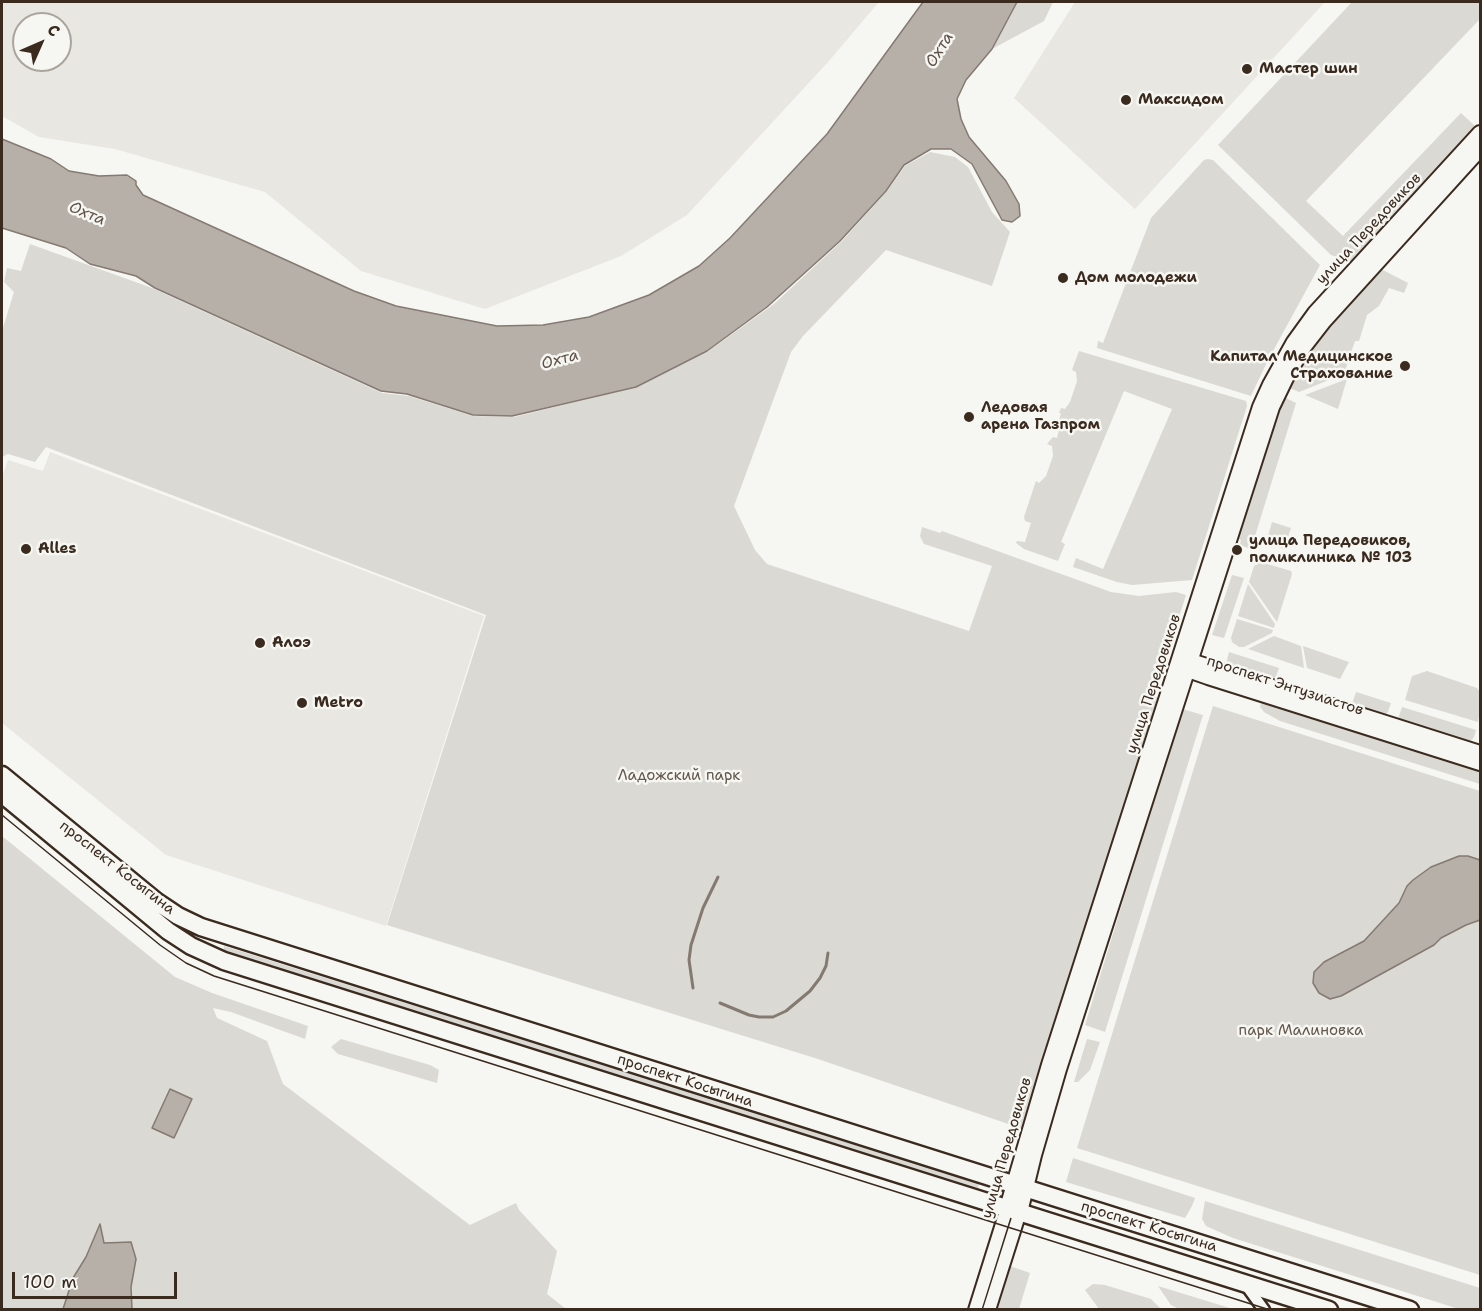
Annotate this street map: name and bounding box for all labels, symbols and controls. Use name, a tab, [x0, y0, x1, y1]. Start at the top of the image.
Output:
north arrow	[12, 12, 72, 72]
text: С	[43, 19, 65, 41]
water label: Охта	[922, 29, 958, 71]
place label: Мастер шин	[1259, 60, 1358, 78]
marker: Мастер шин	[1240, 62, 1254, 76]
place label: Максидом	[1138, 91, 1223, 109]
marker: Максидом	[1119, 93, 1133, 107]
street label: улица Передовиков	[1313, 170, 1425, 288]
water label: Охта	[66, 198, 108, 230]
place label: Дом молодежи	[1075, 269, 1197, 287]
marker: Дом молодежи	[1056, 271, 1070, 285]
water label: Охта	[539, 346, 581, 374]
place label: Капитал Медицинское Страхование	[1210, 348, 1393, 383]
marker: Капитал Медицинское Страхование	[1398, 359, 1412, 373]
place label: Ледовая арена Газпром	[981, 399, 1100, 434]
marker: Ледовая арена Газпром	[962, 410, 976, 424]
place label: улица Передовиков, поликлиника № 103	[1249, 532, 1412, 567]
place label: Alles	[38, 540, 77, 558]
marker: Alles	[19, 542, 33, 556]
marker: улица Передовиков, поликлиника № 103	[1230, 543, 1244, 557]
street label: улица Передовиков	[1123, 612, 1185, 756]
place label: Алоэ	[272, 634, 311, 652]
marker: Алоэ	[253, 636, 267, 650]
street label: проспект Энтузиастов	[1204, 652, 1366, 720]
place label: Metro	[314, 694, 363, 712]
marker: Metro	[295, 696, 309, 710]
park label: Ладожский парк	[618, 767, 740, 785]
street label: проспект Косыгина	[56, 817, 178, 919]
park label: парк Малиновка	[1239, 1022, 1363, 1040]
street label: проспект Косыгина	[615, 1051, 755, 1111]
street label: улица Передовиков	[978, 1075, 1036, 1221]
street label: проспект Косыгина	[1079, 1198, 1219, 1256]
scale bar	[15, 1260, 180, 1298]
text: 100 m	[23, 1270, 77, 1294]

